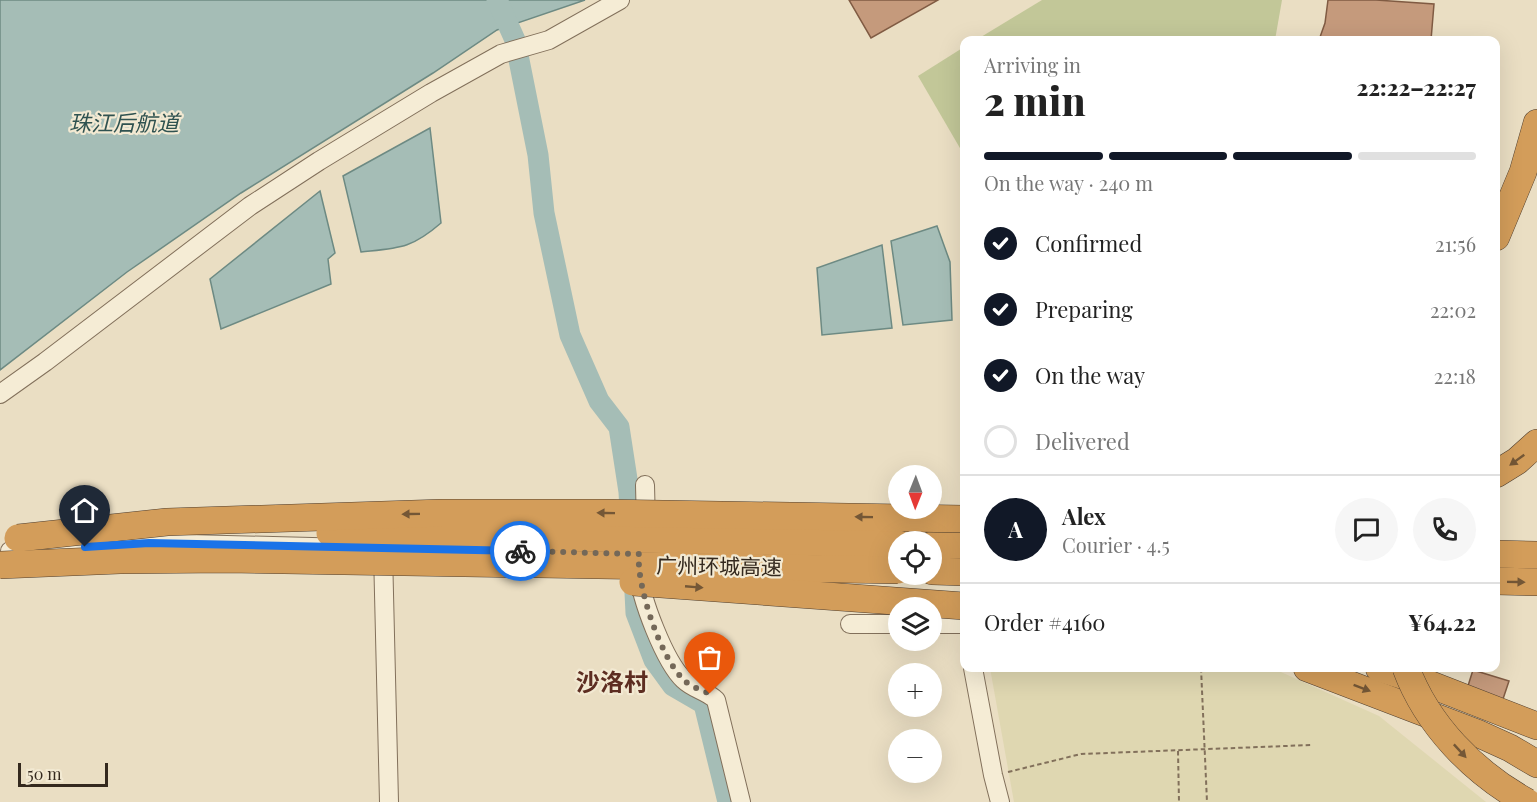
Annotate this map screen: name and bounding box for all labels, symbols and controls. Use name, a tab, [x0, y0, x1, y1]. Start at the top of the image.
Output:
text: Arriving in	[984, 51, 1081, 78]
text: 22:22–22:27	[1356, 72, 1476, 102]
text: 2 min	[984, 74, 1086, 126]
water label: 珠江后航道	[69, 107, 182, 137]
text: On the way · 240 m	[984, 169, 1153, 196]
icon: check	[984, 227, 1017, 260]
text: Confirmed	[1035, 228, 1142, 258]
text: 21:56	[1435, 230, 1476, 257]
icon: check	[984, 293, 1017, 326]
text: Preparing	[1035, 294, 1133, 324]
text: 22:02	[1430, 296, 1476, 323]
icon: check	[984, 359, 1017, 392]
text: On the way	[1035, 360, 1145, 390]
text: 22:18	[1434, 362, 1476, 389]
text: Delivered	[1035, 426, 1130, 456]
one-way arrow	[1510, 454, 1526, 466]
north arrow	[888, 465, 942, 519]
map controls	[888, 465, 942, 783]
pin	[59, 485, 110, 547]
icon: home	[68, 494, 101, 527]
button: chat	[1335, 498, 1398, 561]
button: phone	[1413, 498, 1476, 561]
text: Alex	[1062, 501, 1106, 531]
one-way arrow	[597, 508, 616, 518]
one-way arrow	[402, 509, 421, 518]
one-way arrow	[855, 512, 874, 522]
text: A	[1008, 514, 1023, 544]
courier	[490, 521, 550, 581]
button: locate	[888, 531, 942, 585]
text: Courier · 4.5	[1062, 531, 1170, 558]
icon: bike	[504, 535, 537, 568]
street label: 广州环城高速	[656, 550, 782, 580]
one-way arrow	[1507, 577, 1526, 586]
one-way arrow	[684, 582, 703, 592]
button: layers	[888, 597, 942, 651]
text: Order #4160	[984, 607, 1106, 637]
text: ¥64.22	[1408, 607, 1476, 637]
pin	[684, 632, 735, 694]
icon: bag	[693, 641, 726, 674]
button: +	[888, 663, 942, 717]
district label: 沙洛村	[576, 665, 648, 697]
one-way arrow	[1353, 684, 1371, 694]
button: −	[888, 729, 942, 783]
one-way arrow	[1453, 744, 1467, 758]
scale bar	[18, 760, 108, 788]
text: 50 m	[27, 763, 61, 784]

